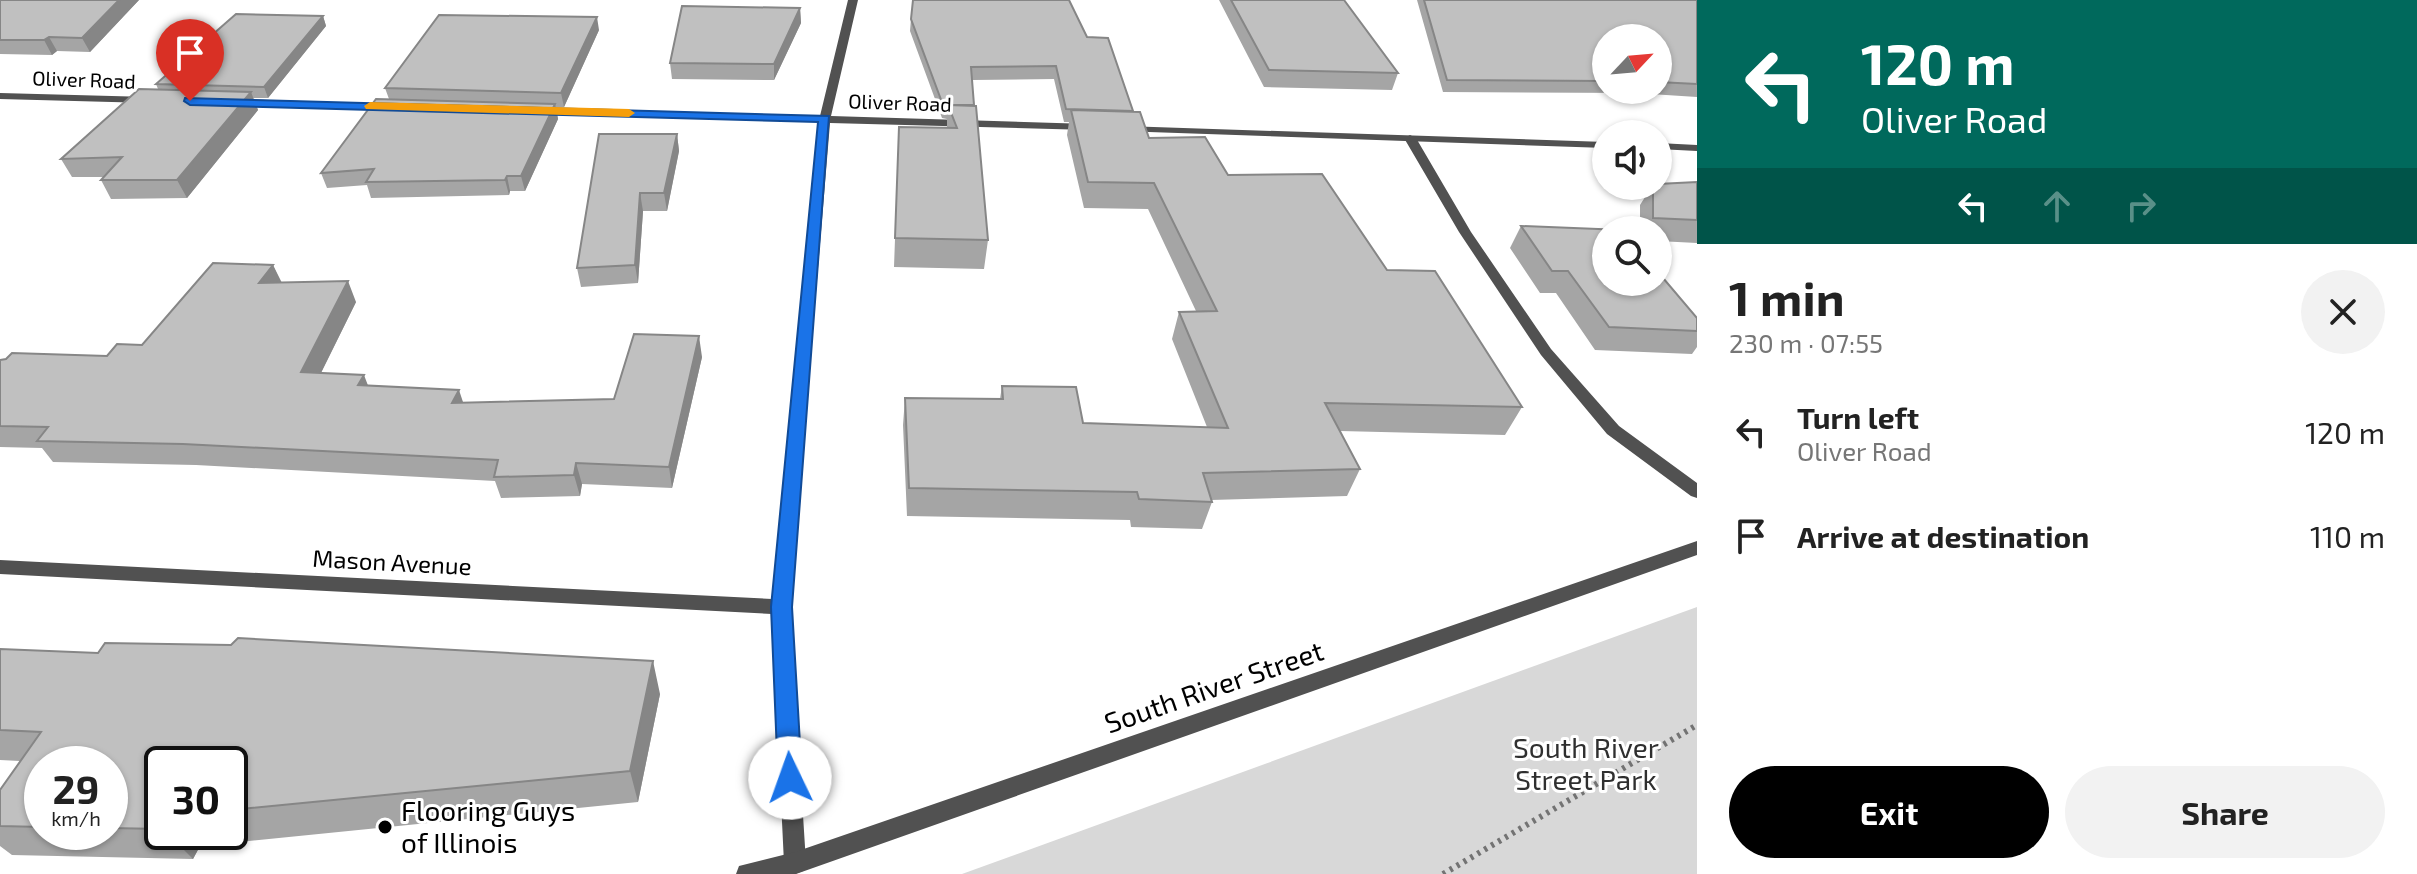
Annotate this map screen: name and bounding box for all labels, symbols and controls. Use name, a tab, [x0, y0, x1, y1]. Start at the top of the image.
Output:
pin	[156, 19, 224, 101]
north arrow	[1592, 24, 1672, 104]
map controls	[1592, 24, 1672, 296]
text: 120 m	[1861, 29, 2015, 96]
icon: arrive	[168, 31, 212, 75]
icon: left	[1729, 32, 1833, 136]
street label: Oliver Road	[32, 65, 136, 93]
street label: Oliver Road	[848, 88, 952, 116]
text: Oliver Road	[1861, 97, 2047, 140]
button: sound	[1592, 120, 1672, 200]
icon: left	[1951, 184, 1995, 228]
icon: ahead	[2035, 184, 2079, 228]
icon: right	[2119, 184, 2163, 228]
button: search	[1592, 216, 1672, 296]
text: 1 min	[1729, 268, 1845, 326]
button: close	[2301, 270, 2385, 354]
text: 230 m · 07:55	[1729, 327, 1883, 358]
text: Turn left	[1797, 399, 1919, 435]
icon: left	[1729, 410, 1773, 454]
text: 120 m	[2305, 414, 2385, 450]
text: Oliver Road	[1797, 435, 1932, 466]
icon: arrive	[1729, 514, 1773, 558]
text: Arrive at destination	[1797, 518, 2089, 554]
text: 110 m	[2310, 518, 2385, 554]
street label: Mason Avenue	[312, 543, 472, 580]
street label: South River Street	[1100, 633, 1328, 739]
park label: South River Street Park	[1513, 730, 1659, 796]
position arrow	[748, 736, 832, 820]
speed limit sign: 30	[144, 746, 248, 850]
text: 29	[53, 764, 99, 812]
button: Exit	[1729, 766, 2049, 858]
button: Share	[2065, 766, 2385, 858]
place label: Flooring Guys of Illinois	[401, 793, 575, 859]
text: km/h	[51, 806, 101, 830]
marker: Flooring Guys of Illinois	[376, 818, 394, 836]

